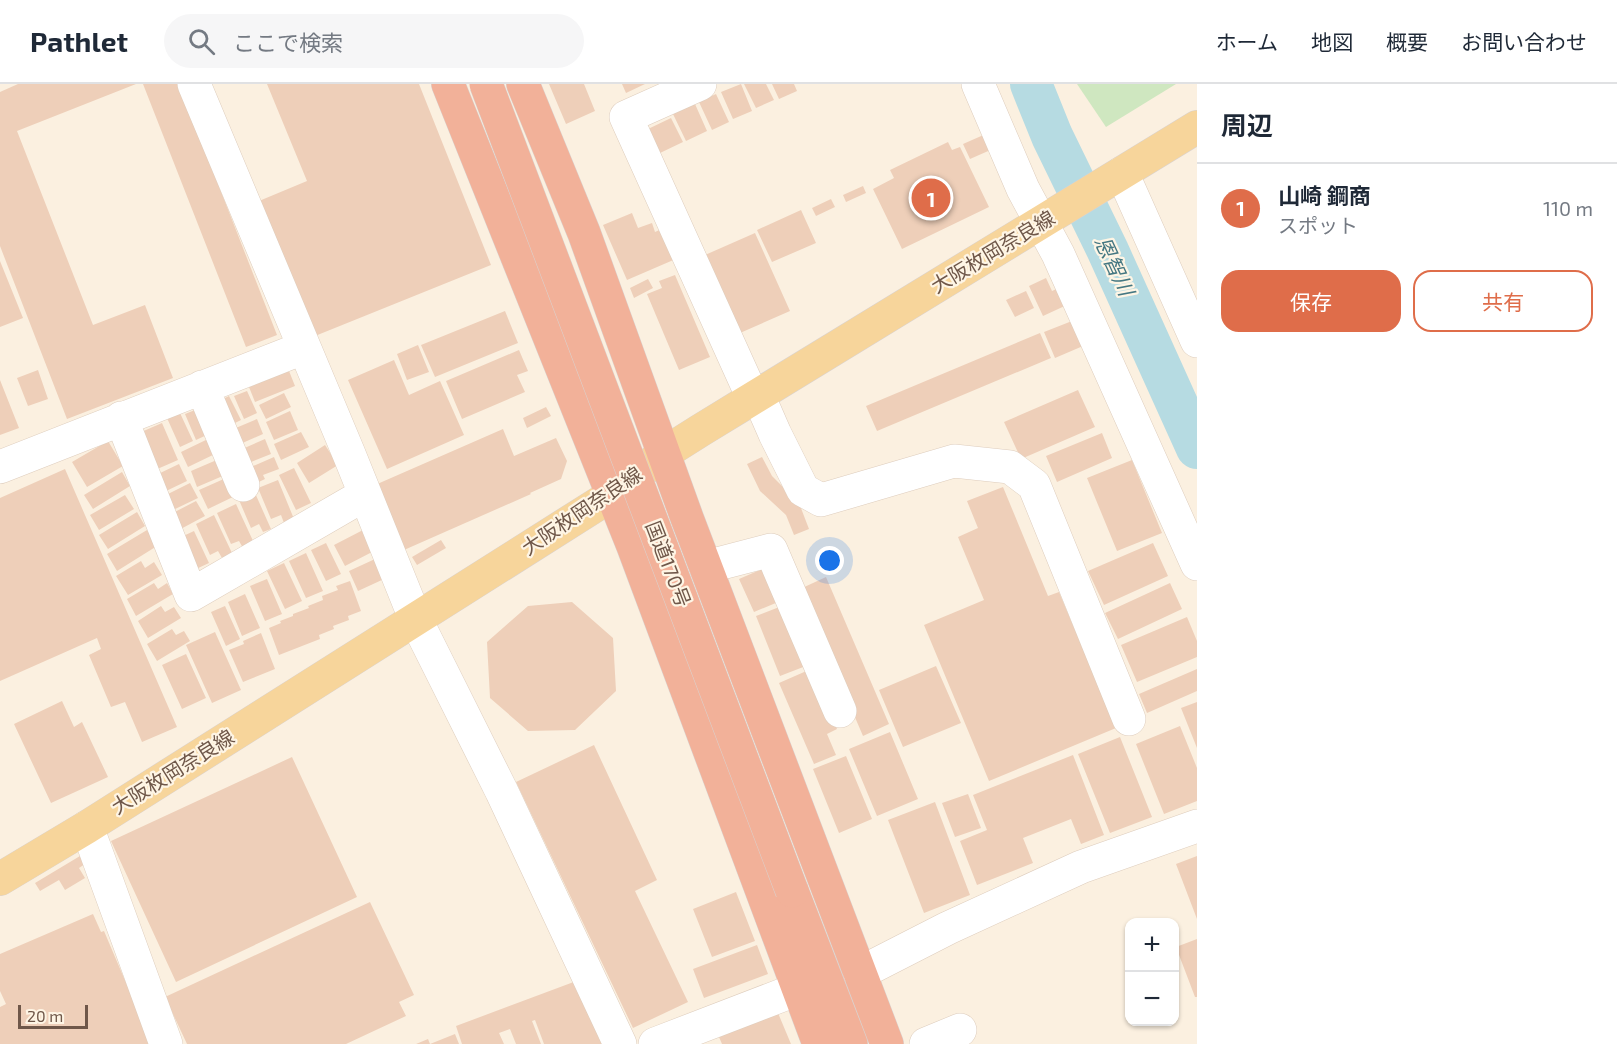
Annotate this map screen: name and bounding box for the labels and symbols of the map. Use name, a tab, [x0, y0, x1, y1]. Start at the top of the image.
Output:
pin: 1	[912, 176, 950, 220]
street label: 大阪枚岡奈良線	[926, 205, 1059, 297]
water label: 恩智川	[1091, 232, 1141, 301]
street label: 大阪枚岡奈良線	[517, 461, 646, 559]
street label: 国道170号	[642, 517, 696, 610]
your location	[815, 546, 844, 575]
street label: 大阪枚岡奈良線	[107, 724, 238, 818]
scale bar	[18, 1002, 88, 1030]

